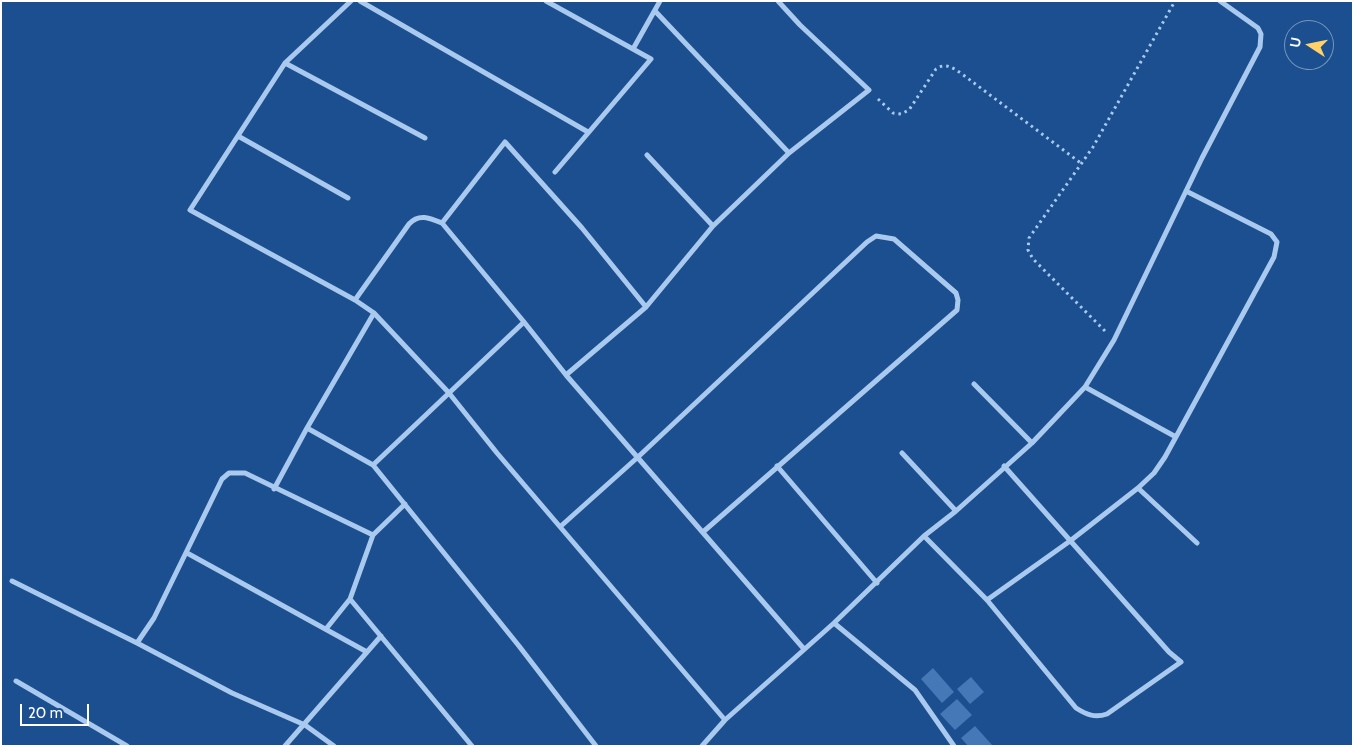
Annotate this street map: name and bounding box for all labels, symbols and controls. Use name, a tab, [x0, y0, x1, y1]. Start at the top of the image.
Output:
north arrow	[1284, 20, 1334, 70]
text: U	[1285, 36, 1305, 49]
scale bar	[22, 694, 91, 726]
text: 20 m	[28, 704, 63, 722]

